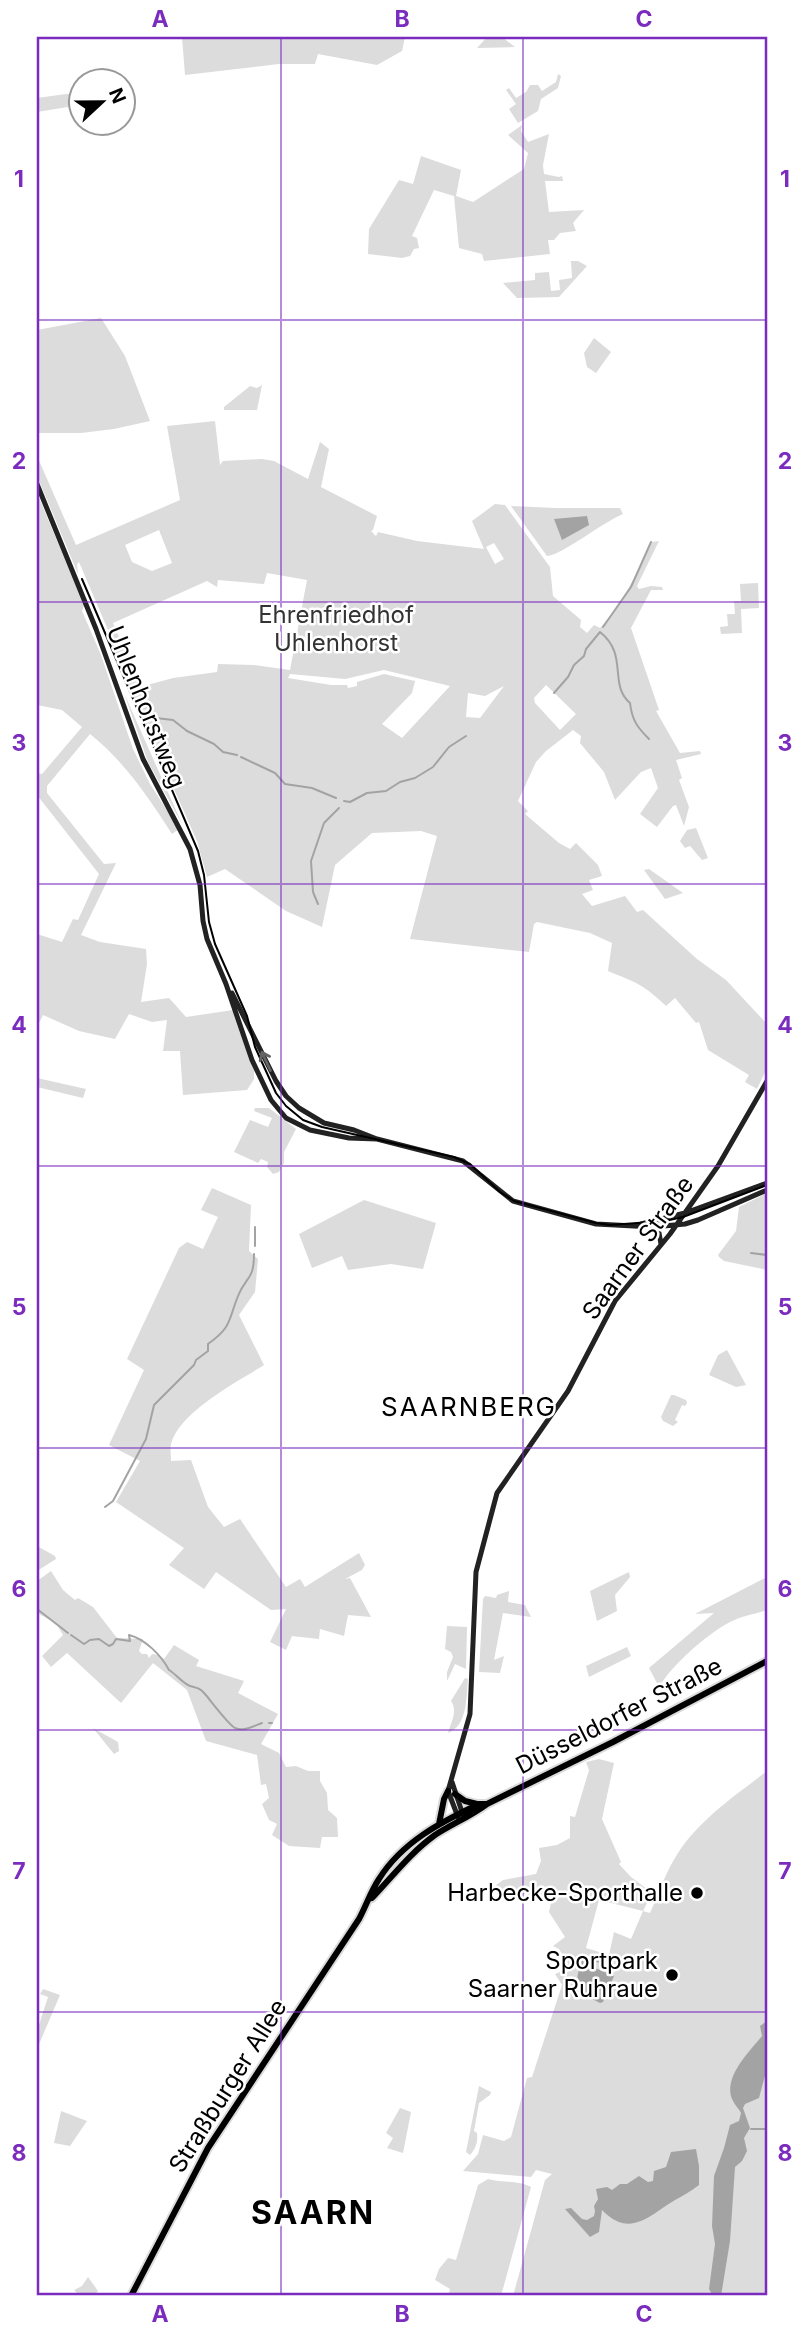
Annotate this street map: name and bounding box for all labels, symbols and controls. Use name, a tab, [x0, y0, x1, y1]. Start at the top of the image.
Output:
text: A	[151, 5, 169, 33]
text: B	[394, 5, 410, 33]
text: C	[635, 5, 653, 33]
north arrow	[66, 66, 136, 136]
text: N	[104, 85, 131, 107]
text: 1	[14, 165, 24, 193]
text: 1	[780, 165, 790, 193]
text: 2	[12, 447, 26, 475]
text: 2	[778, 447, 792, 475]
park label: Ehrenfriedhof Uhlenhorst	[258, 600, 414, 657]
street label: Uhlenhorstweg	[101, 621, 192, 792]
text: 3	[12, 729, 26, 757]
text: 3	[778, 729, 792, 757]
text: 4	[11, 1011, 27, 1039]
text: 4	[777, 1011, 793, 1039]
one-way arrow	[259, 1050, 272, 1071]
street label: Saarner Straße	[576, 1170, 699, 1325]
text: 5	[12, 1293, 26, 1321]
text: 5	[778, 1293, 792, 1321]
district label: SAARNBERG	[381, 1391, 557, 1422]
text: 6	[12, 1575, 26, 1603]
text: 6	[778, 1575, 792, 1603]
street label: Düsseldorfer Straße	[511, 1651, 727, 1780]
text: 7	[12, 1857, 26, 1885]
text: 7	[778, 1857, 792, 1885]
place label: Harbecke-Sporthalle	[447, 1878, 683, 1907]
marker: Harbecke-Sporthalle	[689, 1885, 705, 1901]
place label: Sportpark Saarner Ruhraue	[468, 1946, 658, 2003]
marker: Sportpark Saarner Ruhraue	[664, 1967, 680, 1983]
street label: Straßburger Allee	[163, 1994, 293, 2178]
text: 8	[12, 2139, 26, 2167]
text: 8	[778, 2139, 792, 2167]
district label: SAARN	[251, 2193, 375, 2232]
text: A	[151, 2300, 169, 2328]
text: B	[394, 2300, 410, 2328]
text: C	[635, 2300, 653, 2328]

